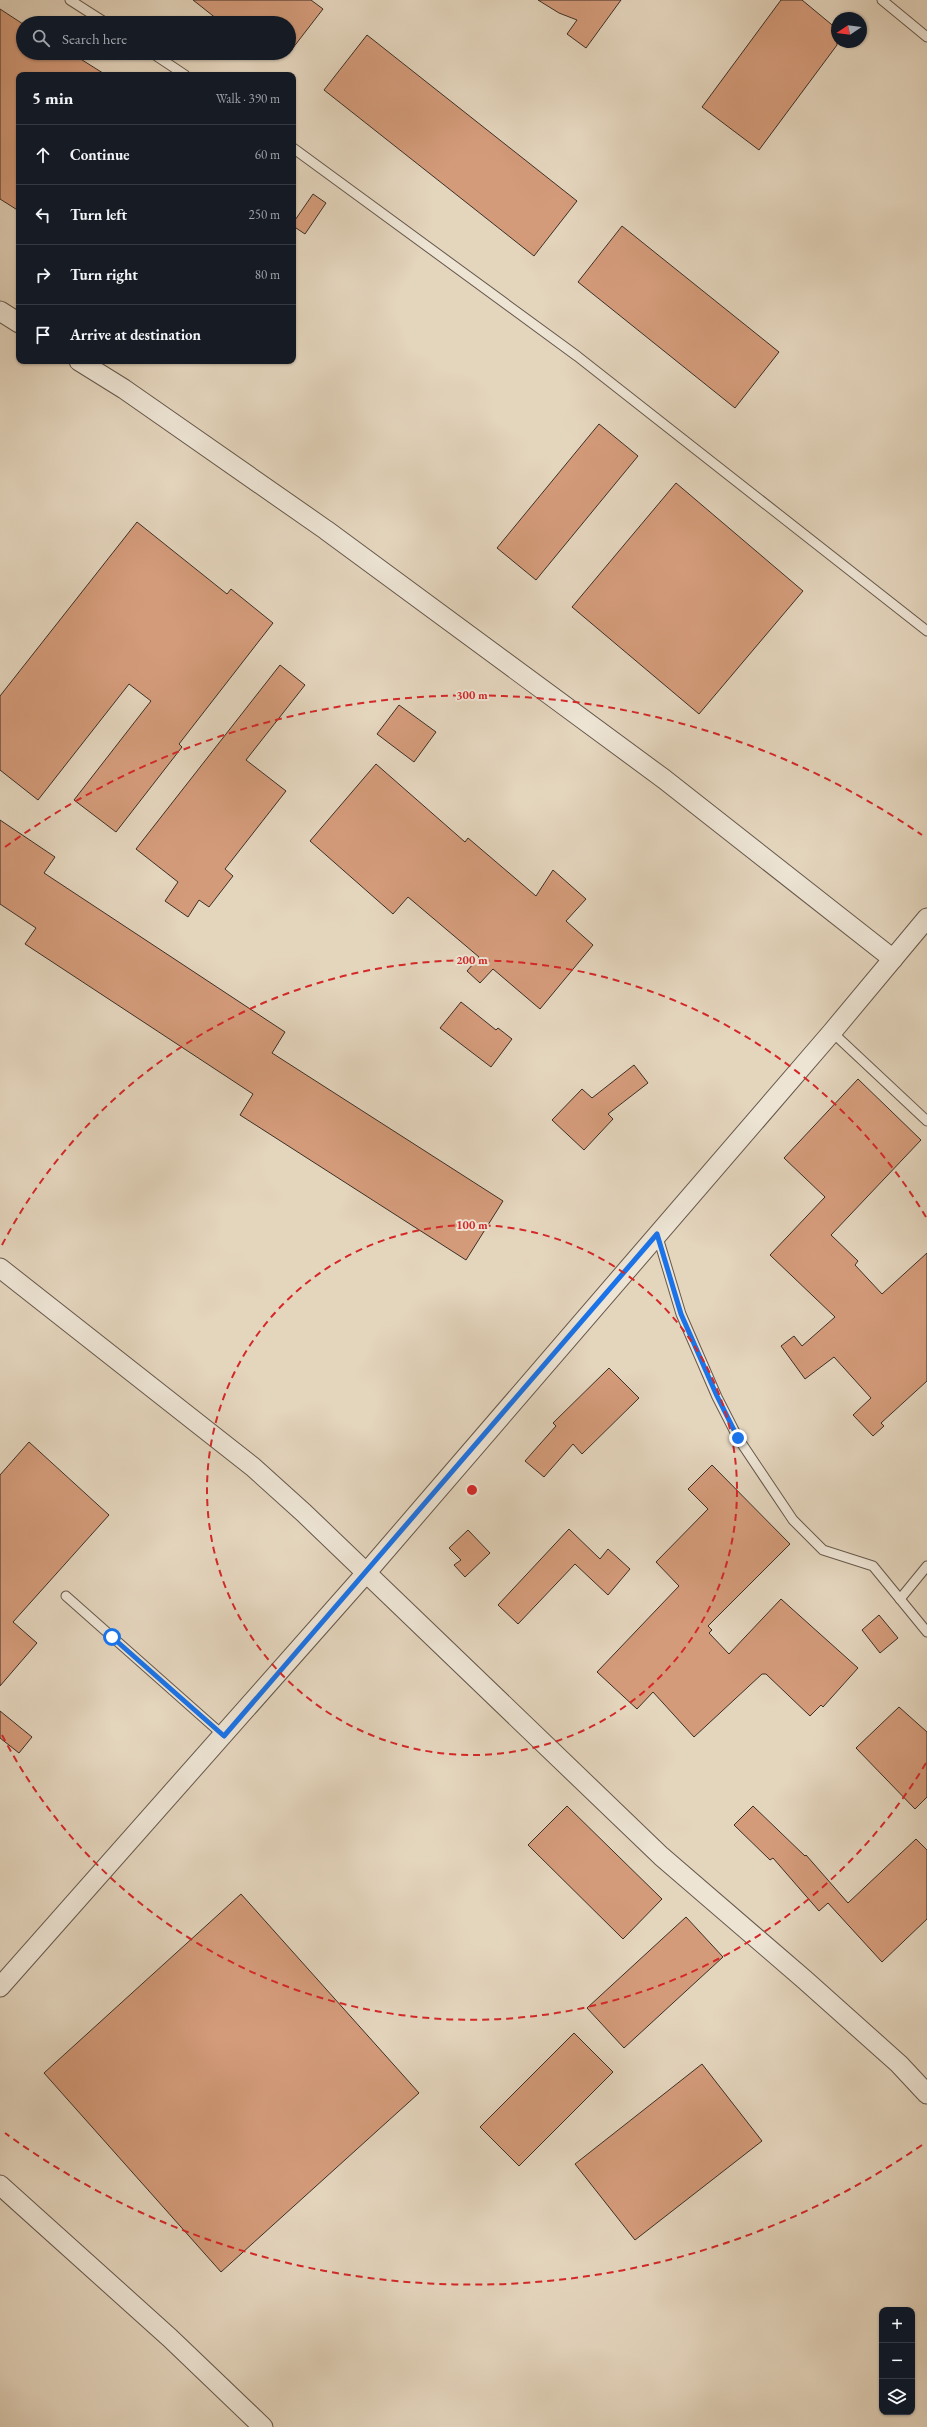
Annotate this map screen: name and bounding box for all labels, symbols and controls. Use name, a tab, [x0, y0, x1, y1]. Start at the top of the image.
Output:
north arrow	[831, 12, 867, 48]
search box	[16, 16, 296, 60]
icon: search	[30, 27, 52, 49]
text: Search here	[62, 29, 127, 48]
text: 5 min	[32, 87, 73, 109]
text: Walk · 390 m	[216, 90, 280, 107]
icon: ahead	[32, 144, 54, 166]
text: Continue	[70, 145, 130, 164]
text: 60 m	[255, 146, 280, 163]
icon: left	[32, 204, 54, 226]
text: Turn left	[70, 205, 127, 224]
text: 250 m	[249, 206, 280, 223]
icon: right	[32, 264, 54, 286]
text: Turn right	[70, 265, 138, 284]
text: 80 m	[255, 266, 280, 283]
icon: arrive	[32, 324, 54, 346]
text: Arrive at destination	[70, 325, 201, 344]
text: 300 m	[456, 687, 488, 703]
text: 200 m	[456, 952, 488, 968]
text: 100 m	[456, 1217, 488, 1233]
route end	[729, 1429, 747, 1447]
centre of rings	[465, 1483, 479, 1497]
route start	[103, 1628, 121, 1646]
map controls	[879, 2307, 915, 2415]
button: +	[879, 2307, 915, 2343]
button: −	[879, 2343, 915, 2379]
button: layers	[879, 2379, 915, 2415]

